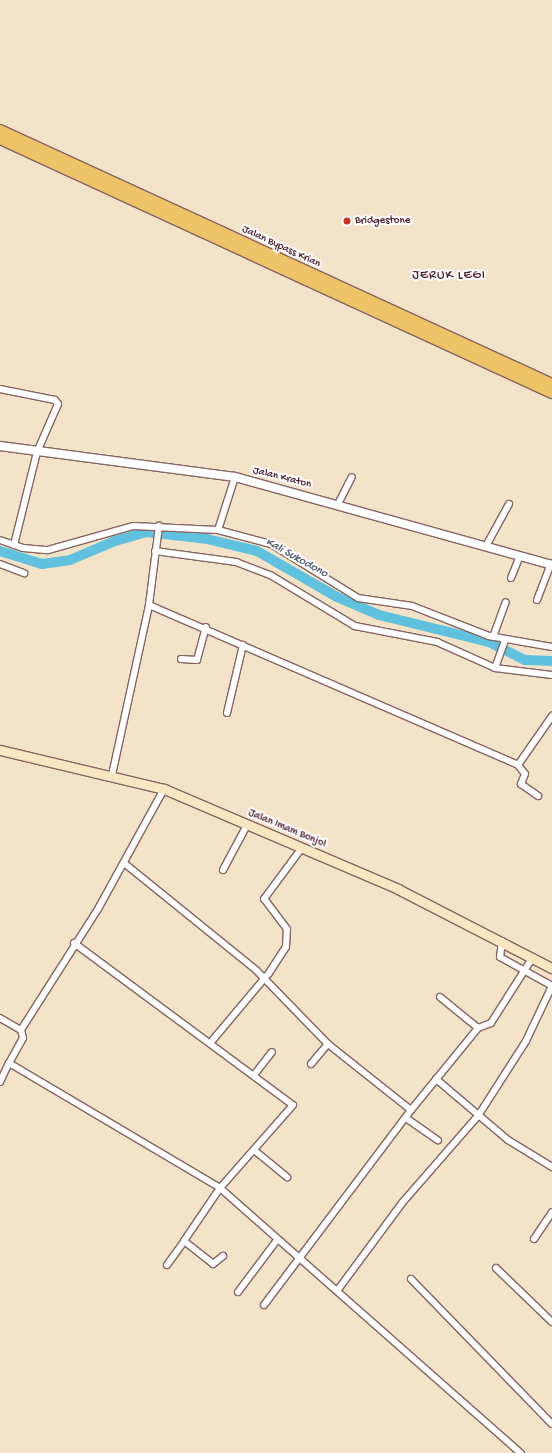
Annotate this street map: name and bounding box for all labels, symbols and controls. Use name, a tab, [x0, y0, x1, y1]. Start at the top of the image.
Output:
place label: Bridgestone	[355, 214, 410, 228]
marker: Bridgestone	[342, 216, 352, 226]
street label: Jalan Bypass Krian	[240, 223, 322, 271]
district label: JERUK LEGI	[412, 268, 486, 284]
street label: Jalan Kraton	[251, 464, 313, 492]
water label: Kali Sukodono	[262, 536, 330, 582]
street label: Jalan Imam Bonjol	[246, 807, 328, 851]

